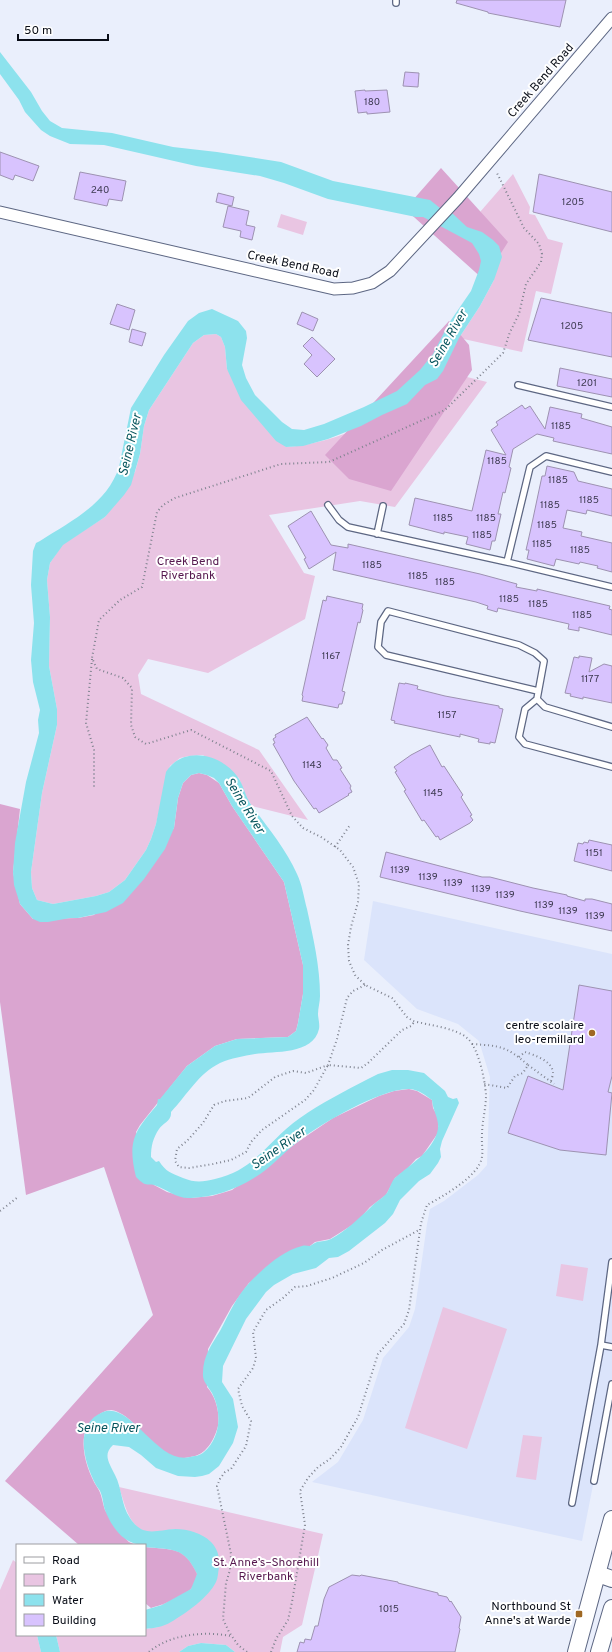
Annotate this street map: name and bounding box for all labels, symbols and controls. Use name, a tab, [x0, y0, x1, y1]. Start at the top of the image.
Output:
scale bar	[18, 16, 108, 42]
text: 50 m	[24, 23, 52, 39]
street label: Creek Bend Road	[504, 41, 578, 121]
house number: 180	[364, 96, 380, 109]
house number: 240	[91, 184, 109, 197]
house number: 1205	[562, 196, 584, 209]
street label: Creek Bend Road	[246, 247, 340, 283]
water label: Seine River	[426, 307, 472, 370]
house number: 1205	[561, 320, 583, 333]
house number: 1201	[577, 377, 597, 390]
water label: Seine River	[116, 411, 146, 478]
house number: 1185	[551, 420, 571, 433]
house number: 1185	[487, 455, 507, 468]
house number: 1185	[548, 474, 568, 487]
house number: 1185	[579, 494, 599, 507]
house number: 1185	[540, 499, 560, 512]
house number: 1185	[433, 512, 453, 525]
house number: 1185	[476, 512, 496, 525]
house number: 1185	[537, 519, 557, 532]
house number: 1185	[472, 529, 492, 542]
house number: 1185	[532, 538, 552, 551]
house number: 1185	[570, 544, 590, 557]
park label: Creek Bend Riverbank	[157, 554, 219, 584]
house number: 1185	[362, 559, 382, 572]
house number: 1185	[408, 570, 428, 583]
house number: 1185	[435, 576, 455, 589]
house number: 1185	[499, 593, 519, 606]
house number: 1185	[528, 598, 548, 611]
house number: 1185	[572, 609, 592, 622]
house number: 1167	[322, 650, 340, 663]
house number: 1177	[581, 673, 599, 686]
house number: 1157	[438, 709, 456, 722]
house number: 1143	[302, 759, 322, 772]
water label: Seine River	[220, 775, 268, 838]
house number: 1145	[423, 787, 443, 800]
house number: 1151	[585, 847, 603, 860]
house number: 1139	[390, 864, 410, 877]
house number: 1139	[418, 871, 438, 884]
house number: 1139	[443, 877, 463, 890]
house number: 1139	[471, 883, 491, 896]
house number: 1139	[495, 889, 515, 902]
house number: 1139	[534, 899, 554, 912]
house number: 1139	[558, 905, 578, 918]
house number: 1139	[585, 910, 605, 923]
place label: centre scolaire leo-remillard	[505, 1018, 584, 1048]
marker: centre scolaire leo-remillard	[587, 1028, 597, 1038]
water label: Seine River	[248, 1124, 310, 1174]
water label: Seine River	[76, 1421, 141, 1437]
legend	[16, 1544, 146, 1636]
text: Road	[52, 1553, 80, 1569]
park label: St. Anne’s–Shorehill Riverbank	[213, 1555, 319, 1585]
text: Park	[52, 1573, 77, 1589]
text: Water	[52, 1593, 84, 1609]
place label: Northbound St Anne's at Warde	[484, 1599, 571, 1629]
house number: 1015	[379, 1603, 399, 1616]
marker: Northbound St Anne's at Warde	[574, 1609, 584, 1619]
text: Building	[52, 1613, 96, 1629]

